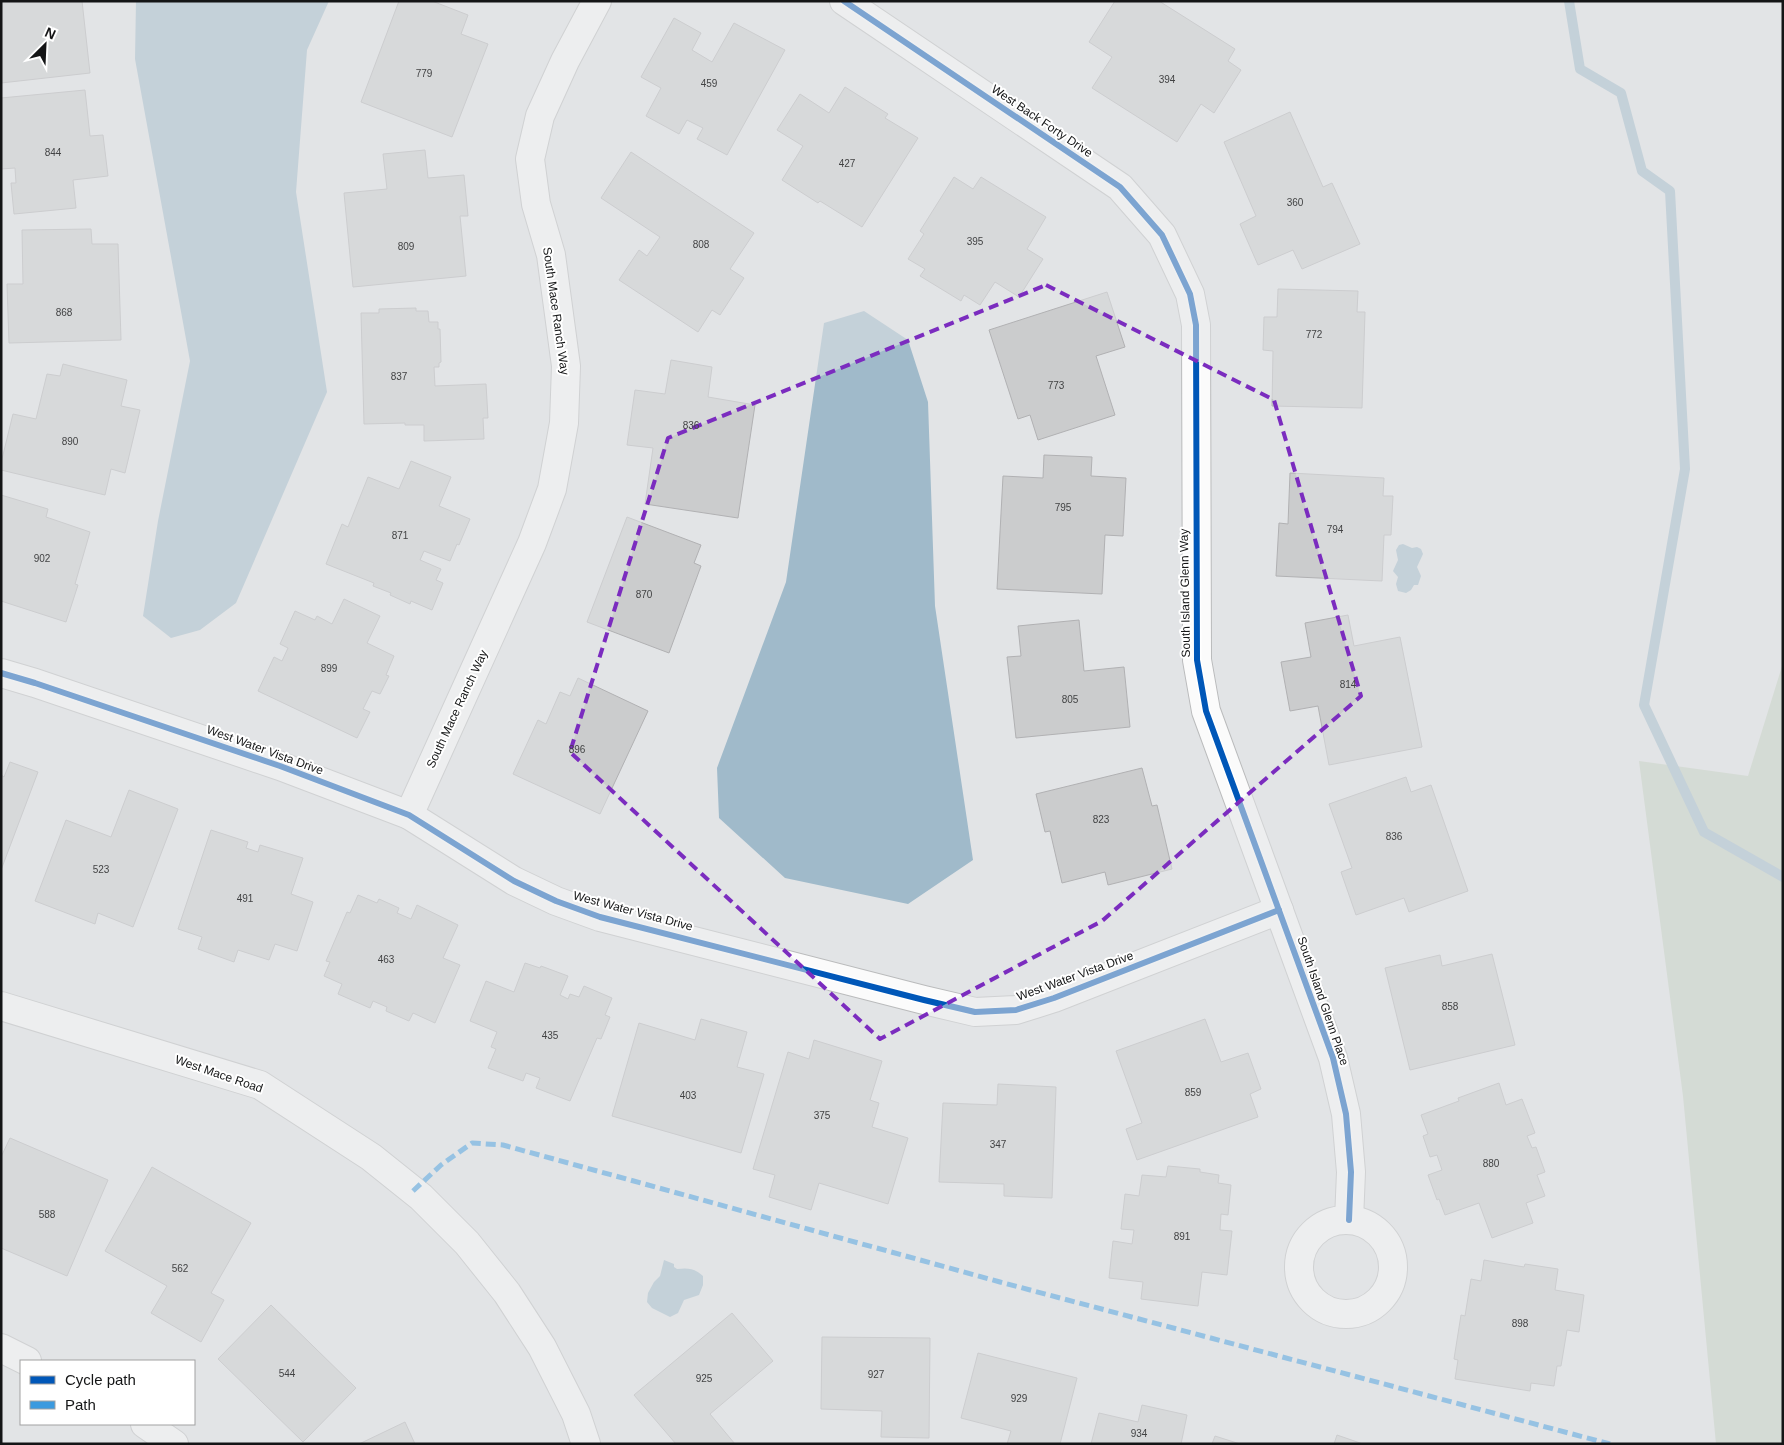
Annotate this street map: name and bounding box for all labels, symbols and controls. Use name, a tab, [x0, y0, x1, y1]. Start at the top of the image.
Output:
north arrow	[20, 20, 70, 70]
text: N	[42, 24, 58, 42]
house number: 779	[416, 68, 433, 79]
house number: 394	[1159, 74, 1176, 85]
house number: 459	[701, 78, 718, 89]
street label: West Back Forty Drive	[989, 82, 1096, 160]
house number: 844	[45, 147, 62, 158]
house number: 427	[839, 158, 856, 169]
house number: 360	[1287, 197, 1304, 208]
house number: 395	[967, 236, 984, 247]
house number: 808	[693, 239, 710, 250]
house number: 809	[398, 241, 415, 252]
street label: South Mace Ranch Way	[540, 246, 572, 376]
house number: 868	[56, 307, 73, 318]
house number: 772	[1306, 329, 1323, 340]
house number: 837	[391, 371, 408, 382]
house number: 773	[1048, 380, 1065, 391]
house number: 836	[683, 420, 700, 431]
house number: 890	[62, 436, 79, 447]
house number: 795	[1055, 502, 1072, 513]
house number: 794	[1327, 524, 1344, 535]
street label: South Island Glenn Way	[1177, 528, 1193, 658]
house number: 871	[392, 530, 409, 541]
house number: 902	[34, 553, 51, 564]
house number: 870	[636, 589, 653, 600]
street label: South Mace Ranch Way	[423, 648, 491, 770]
house number: 899	[321, 663, 338, 674]
house number: 814	[1340, 679, 1357, 690]
house number: 805	[1062, 694, 1079, 705]
street label: West Water Vista Drive	[205, 722, 326, 778]
house number: 896	[569, 744, 586, 755]
house number: 823	[1093, 814, 1110, 825]
house number: 836	[1386, 831, 1403, 842]
house number: 523	[93, 864, 110, 875]
street label: West Water Vista Drive	[572, 888, 695, 934]
house number: 491	[237, 893, 254, 904]
street label: South Island Glenn Place	[1294, 935, 1352, 1068]
street label: West Water Vista Drive	[1015, 948, 1136, 1004]
house number: 463	[378, 954, 395, 965]
house number: 858	[1442, 1001, 1459, 1012]
house number: 435	[542, 1030, 559, 1041]
street label: West Mace Road	[173, 1052, 265, 1096]
house number: 859	[1185, 1087, 1202, 1098]
house number: 403	[680, 1090, 697, 1101]
house number: 375	[814, 1110, 831, 1121]
house number: 347	[990, 1139, 1007, 1150]
house number: 880	[1483, 1158, 1500, 1169]
house number: 588	[39, 1209, 56, 1220]
house number: 891	[1174, 1231, 1191, 1242]
house number: 562	[172, 1263, 189, 1274]
house number: 898	[1512, 1318, 1529, 1329]
legend	[20, 1360, 195, 1425]
house number: 544	[279, 1368, 296, 1379]
house number: 927	[868, 1369, 885, 1380]
text: Cycle path	[65, 1371, 136, 1388]
house number: 925	[696, 1373, 713, 1384]
house number: 929	[1011, 1393, 1028, 1404]
text: Path	[65, 1396, 96, 1413]
house number: 934	[1131, 1428, 1148, 1439]

